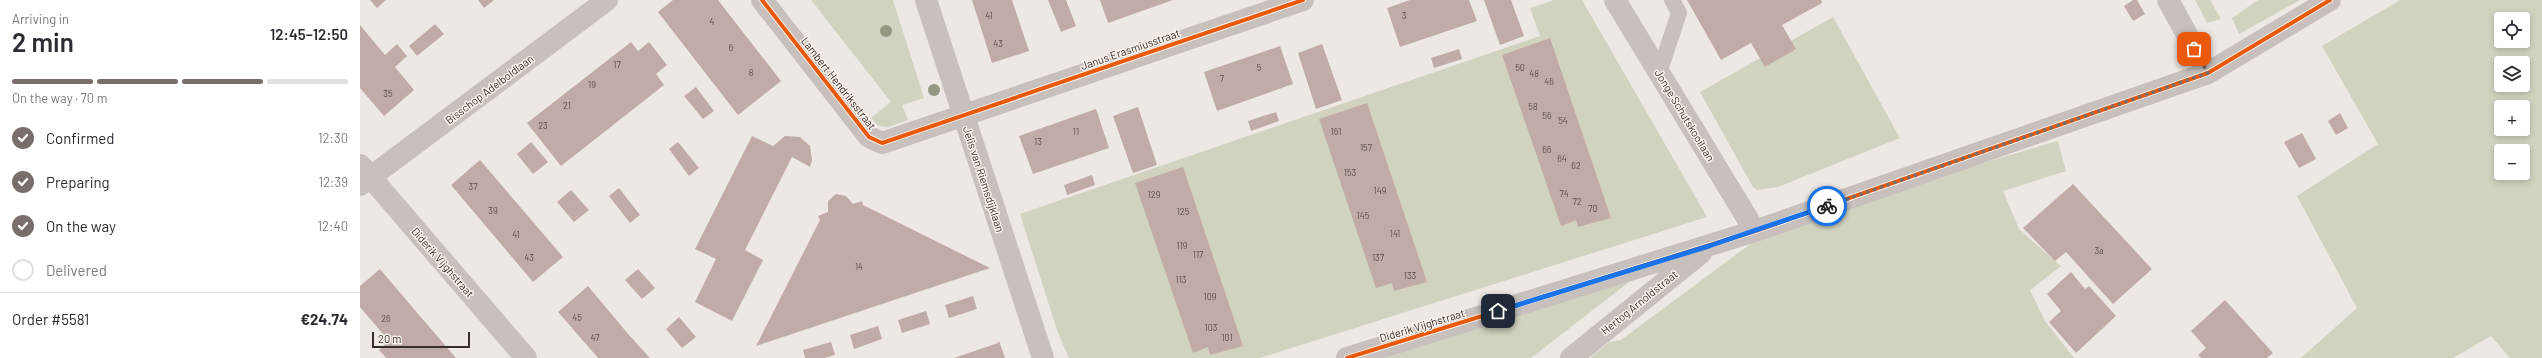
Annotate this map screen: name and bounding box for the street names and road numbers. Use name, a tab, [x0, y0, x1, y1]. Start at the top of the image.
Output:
street label: Janus Erasmiusstraat	[1079, 26, 1181, 72]
street label: Lambert Hendriksstraat	[799, 34, 879, 132]
street label: Bisschop Adelboldlaan	[442, 52, 536, 126]
street label: Jonge Schutskooilaan	[1652, 67, 1718, 164]
street label: Jelis van Riemsdijklaan	[961, 124, 1007, 234]
street label: Diderik Vijghstraat	[409, 224, 477, 300]
street label: Hertog Arnoldstraat	[1598, 267, 1680, 337]
street label: Diderik Vijghstraat	[1378, 306, 1466, 344]

